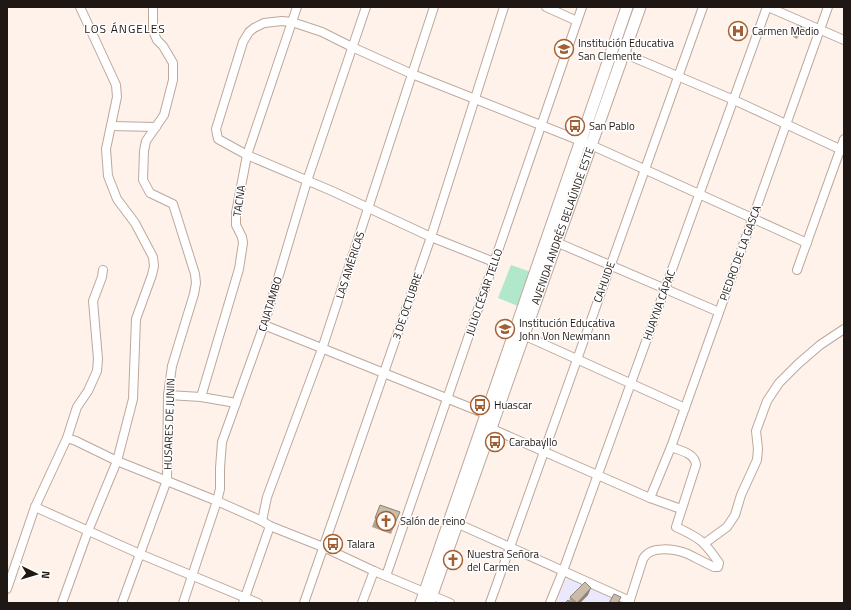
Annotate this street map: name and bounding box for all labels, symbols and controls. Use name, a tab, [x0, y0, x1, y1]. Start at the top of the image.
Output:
district label: LOS ÁNGELES	[84, 19, 166, 38]
hospital icon: Carmen Medio	[727, 20, 749, 42]
place label: Carmen Medio	[752, 23, 819, 39]
place label: Institución Educativa San Clemente	[578, 35, 674, 64]
school or university icon: Institución Educativa San Clemente	[553, 38, 575, 60]
bus stop icon: San Pablo	[564, 115, 586, 137]
place label: San Pablo	[589, 118, 635, 134]
street label: AVENIDA ANDRÉS BELAÚNDE ESTE	[527, 145, 598, 307]
street label: TACNA	[229, 184, 249, 218]
street label: PIEDRO DE LA GASCA	[715, 203, 765, 303]
street label: LAS AMÉRICAS	[332, 229, 368, 301]
street label: JULIO CÉSAR TELLO	[462, 246, 506, 338]
street label: CAHUIDE	[589, 259, 619, 305]
street label: HUAYNA CÁPAC	[639, 268, 679, 342]
street label: 3 DE OCTUBRE	[388, 270, 426, 342]
street label: CAJATAMBO	[254, 274, 286, 334]
place label: Institución Educativa John Von Newmann	[519, 315, 615, 344]
school or university icon: Institución Educativa John Von Newmann	[494, 318, 516, 340]
street label: HUSARES DE JUNIN	[159, 378, 179, 470]
bus stop icon: Huascar	[469, 394, 491, 416]
place label: Huascar	[494, 397, 532, 413]
bus stop icon: Carabayllo	[484, 431, 506, 453]
place label: Carabayllo	[509, 434, 557, 450]
church icon: Salón de reino	[375, 510, 397, 532]
place label: Salón de reino	[400, 513, 466, 529]
bus stop icon: Talara	[322, 533, 344, 555]
place label: Talara	[347, 536, 375, 552]
place label: Nuestra Señora del Carmen	[467, 546, 540, 575]
church icon: Nuestra Señora del Carmen	[442, 549, 464, 571]
north arrow	[16, 554, 56, 594]
text: N	[38, 570, 54, 579]

